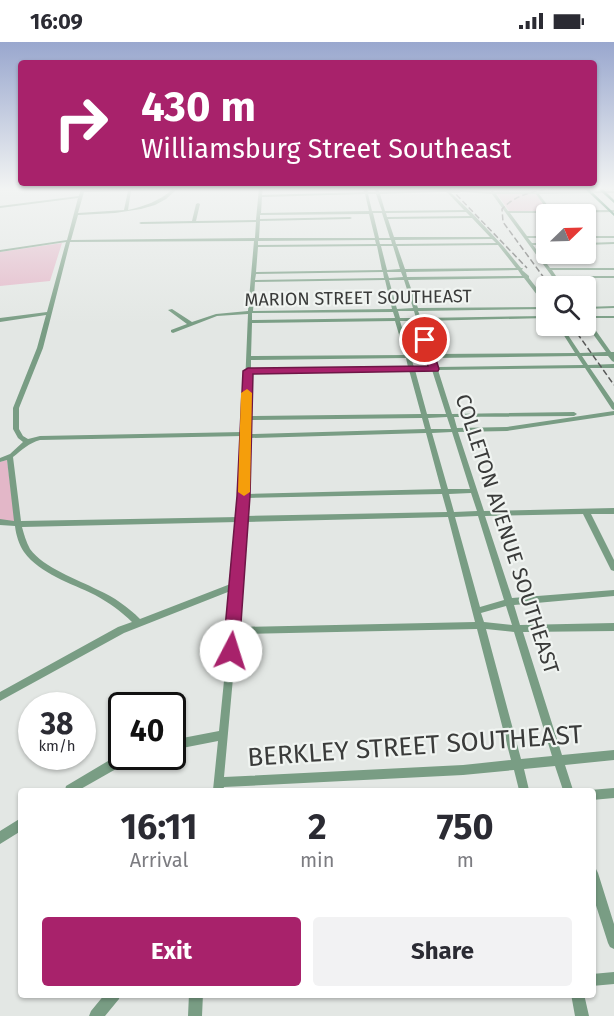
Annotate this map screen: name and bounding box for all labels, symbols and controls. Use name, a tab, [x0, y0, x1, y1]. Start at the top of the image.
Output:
text: 16:09	[30, 8, 83, 35]
text: 430 m	[141, 82, 256, 132]
icon: right	[42, 84, 120, 162]
text: Williamsburg Street Southeast	[141, 133, 511, 165]
north arrow	[536, 204, 596, 264]
map controls	[536, 204, 596, 336]
button: search	[536, 276, 596, 336]
street label: MARION STREET SOUTHEAST	[244, 285, 473, 311]
pin	[399, 314, 450, 365]
icon: arrive	[408, 323, 441, 356]
street label: COLLETON AVENUE SOUTHEAST	[449, 391, 565, 677]
position arrow	[199, 619, 263, 683]
speed limit sign: 40	[108, 692, 186, 770]
text: 38	[40, 706, 74, 742]
street label: BERKLEY STREET SOUTHEAST	[246, 719, 584, 773]
text: km/h	[38, 737, 76, 755]
text: 16:11	[120, 805, 198, 849]
text: 2	[308, 805, 327, 849]
text: 750	[437, 805, 494, 849]
text: Arrival	[130, 848, 188, 872]
text: min	[300, 848, 334, 872]
text: m	[457, 848, 474, 872]
button: Exit	[42, 917, 301, 986]
button: Share	[313, 917, 572, 986]

